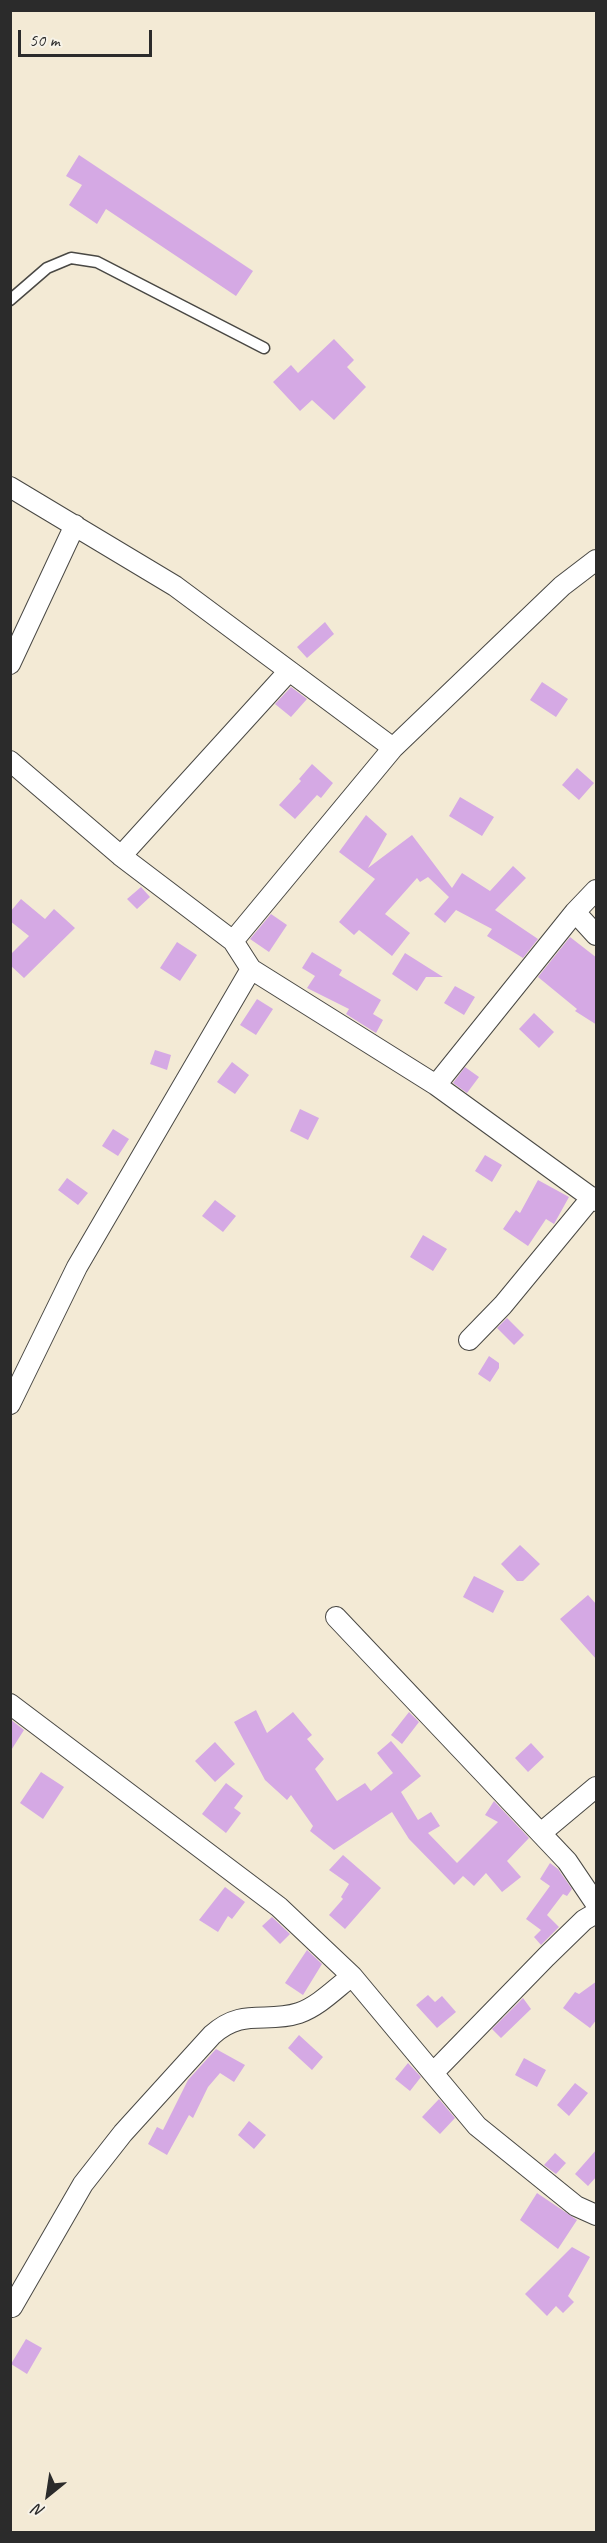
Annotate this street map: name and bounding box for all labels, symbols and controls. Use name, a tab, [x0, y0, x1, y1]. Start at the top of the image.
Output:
scale bar	[21, 18, 154, 56]
text: 50 m	[29, 29, 60, 51]
north arrow	[18, 2465, 78, 2525]
text: N	[30, 2499, 48, 2522]

